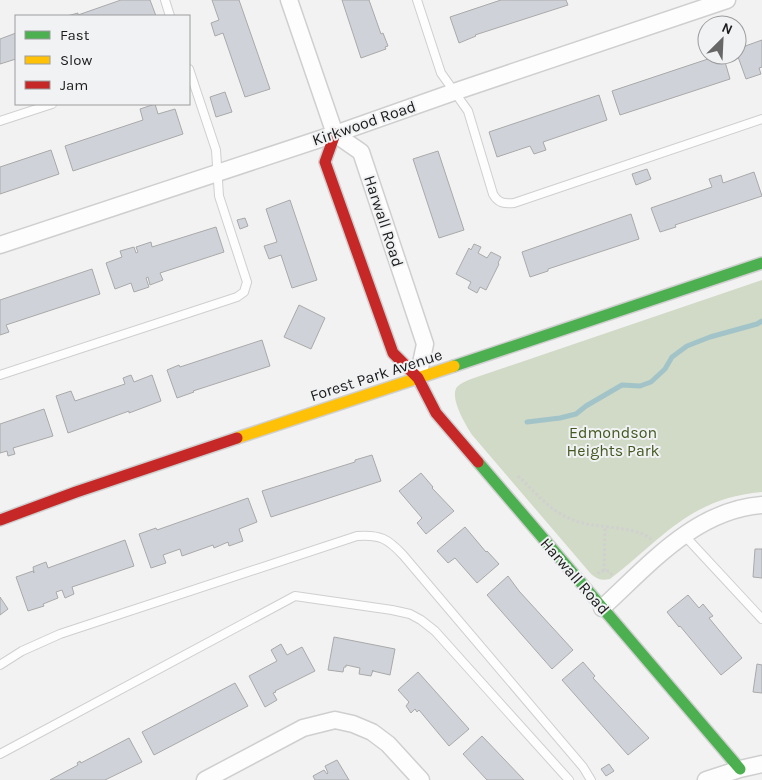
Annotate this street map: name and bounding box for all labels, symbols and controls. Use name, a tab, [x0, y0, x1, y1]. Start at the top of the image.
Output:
legend	[15, 15, 190, 105]
north arrow	[697, 15, 747, 65]
text: N	[719, 19, 735, 38]
text: Fast	[60, 26, 90, 44]
text: Slow	[60, 51, 92, 69]
text: Jam	[60, 76, 88, 94]
street label: Kirkwood Road	[310, 96, 418, 150]
street label: Harwall Road	[360, 173, 408, 269]
street label: Forest Park Avenue	[308, 345, 444, 405]
park label: Edmondson Heights Park	[566, 423, 660, 460]
street label: Harwall Road	[537, 534, 613, 618]

